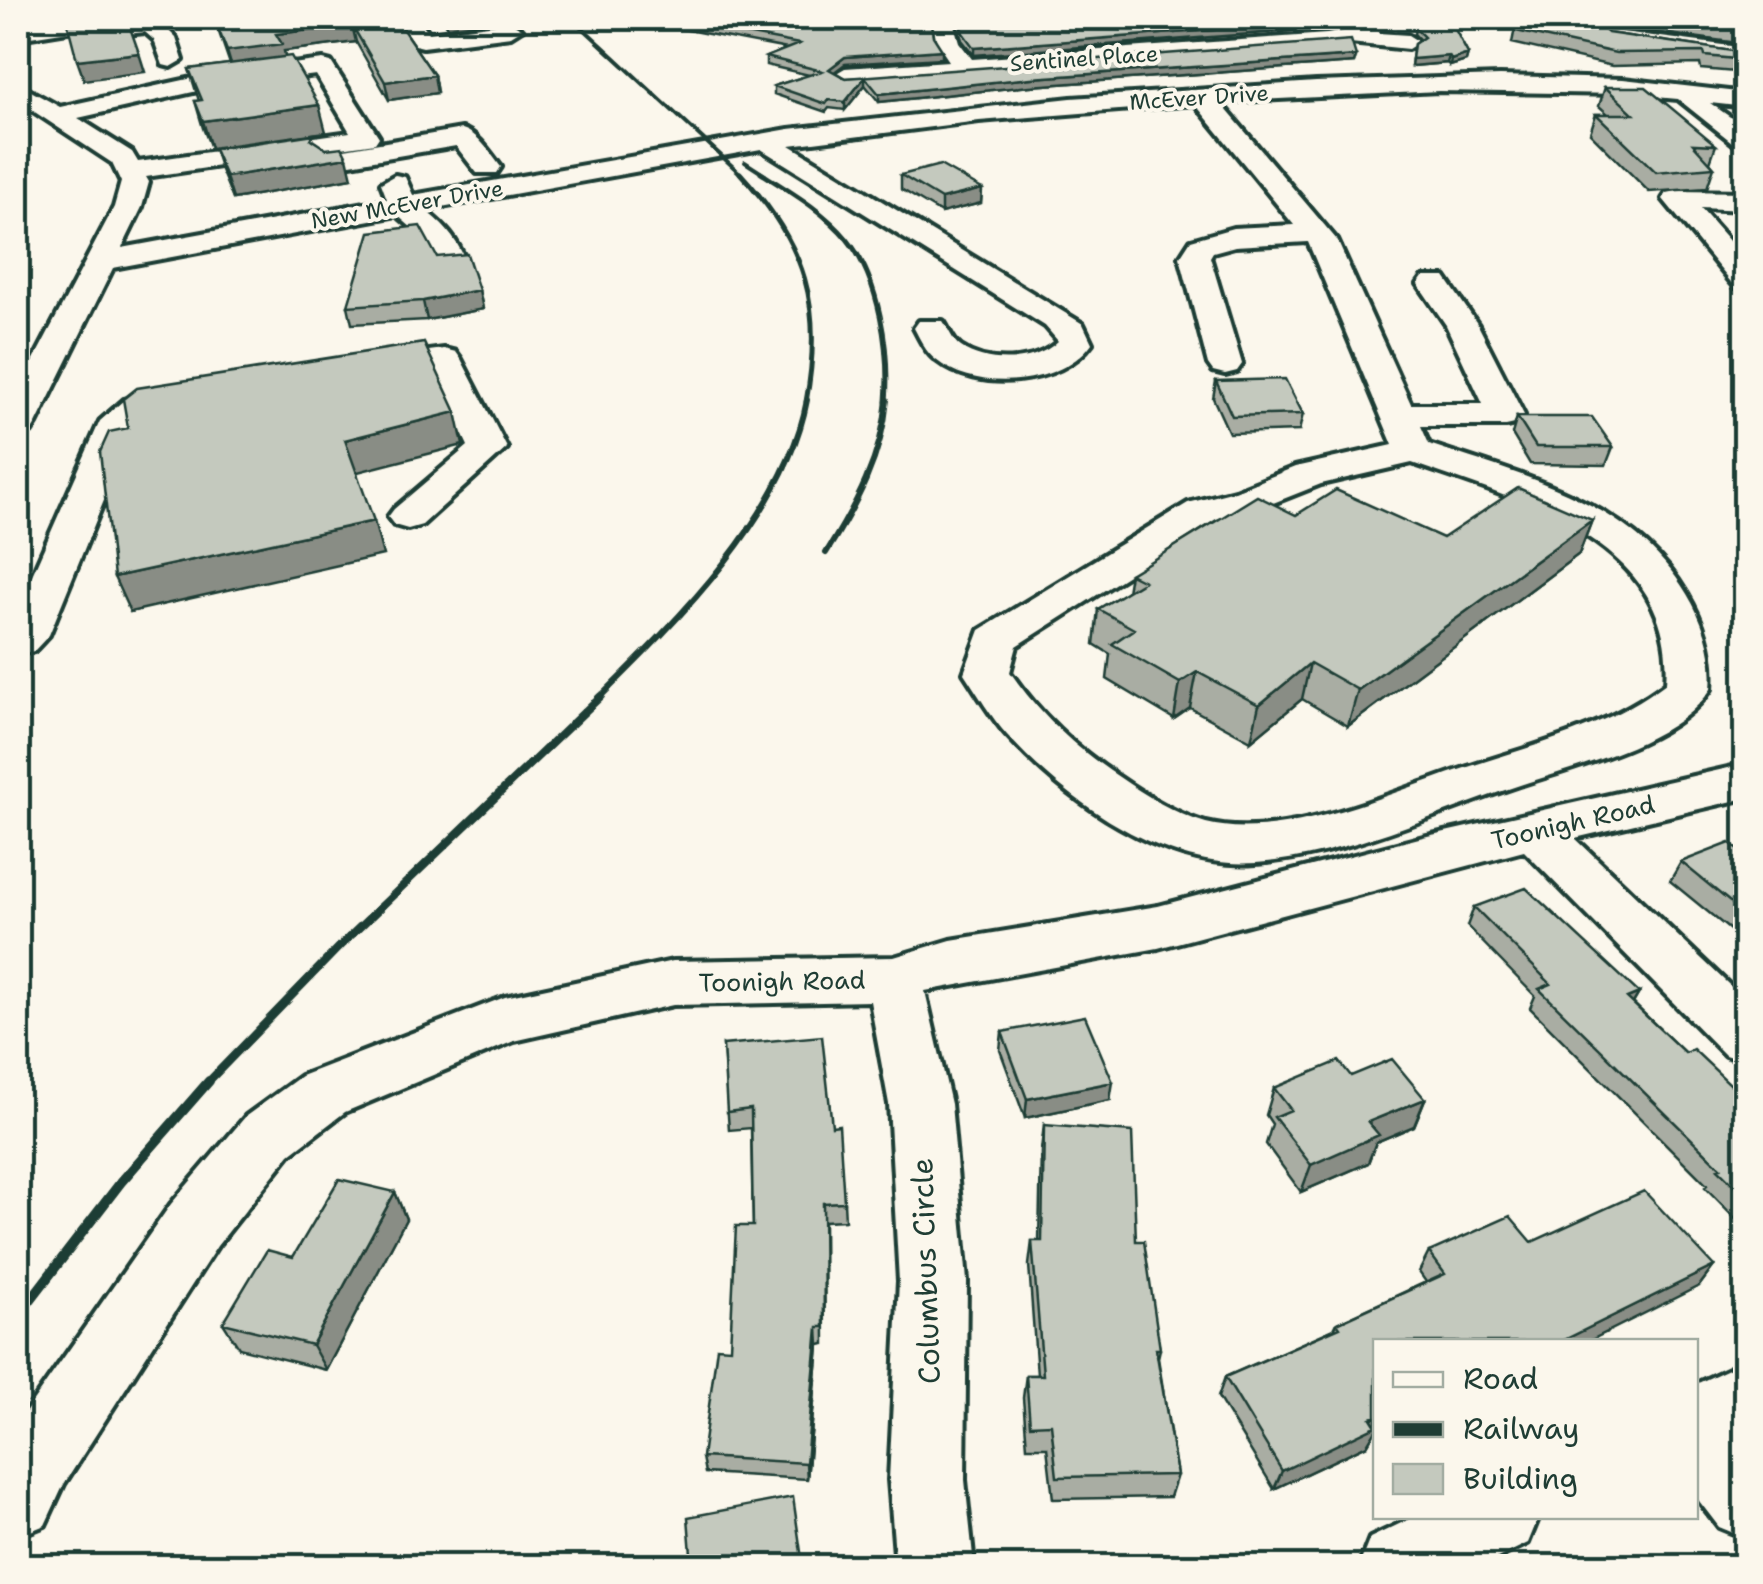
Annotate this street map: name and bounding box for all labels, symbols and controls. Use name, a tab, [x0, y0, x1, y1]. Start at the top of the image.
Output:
street label: Sentinel Place	[1009, 39, 1159, 78]
street label: McEver Drive	[1128, 78, 1270, 117]
street label: New McEver Drive	[309, 173, 506, 236]
street label: Toonigh Road	[1488, 787, 1658, 857]
street label: Toonigh Road	[698, 963, 866, 999]
street label: Columbus Circle	[901, 1157, 950, 1385]
legend	[1373, 1339, 1698, 1519]
text: Road	[1463, 1358, 1538, 1399]
text: Railway	[1463, 1408, 1579, 1449]
text: Building	[1463, 1458, 1578, 1499]

